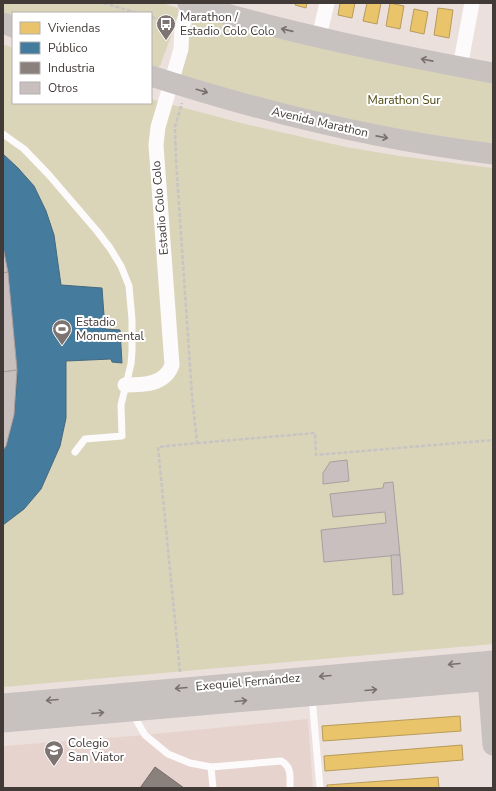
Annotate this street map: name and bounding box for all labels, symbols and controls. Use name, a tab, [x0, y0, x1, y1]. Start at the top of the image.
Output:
place label: Marathon / Estadio Colo Colo	[180, 9, 275, 39]
legend	[12, 12, 152, 104]
bus stop icon: Marathon / Estadio Colo Colo	[155, 13, 177, 41]
text: Viviendas	[47, 20, 101, 36]
one-way arrow	[280, 25, 293, 33]
text: Público	[48, 40, 88, 56]
one-way arrow	[421, 56, 434, 64]
text: Industria	[48, 60, 95, 76]
text: Otros	[48, 80, 78, 96]
one-way arrow	[195, 88, 208, 96]
park label: Marathon Sur	[367, 92, 441, 108]
street label: Avenida Marathon	[270, 103, 370, 141]
one-way arrow	[375, 133, 388, 141]
street label: Estadio Colo Colo	[148, 160, 172, 256]
place label: Estadio Monumental	[76, 314, 145, 344]
sports icon: Estadio Monumental	[51, 318, 73, 346]
one-way arrow	[448, 661, 461, 668]
street label: Exequiel Fernández	[195, 669, 301, 695]
one-way arrow	[319, 672, 332, 679]
one-way arrow	[175, 685, 188, 692]
one-way arrow	[364, 686, 377, 694]
one-way arrow	[46, 696, 59, 704]
one-way arrow	[234, 697, 247, 705]
one-way arrow	[91, 710, 104, 717]
place label: Colegio San Viator	[68, 735, 125, 765]
school or university icon: Colegio San Viator	[43, 739, 65, 767]

